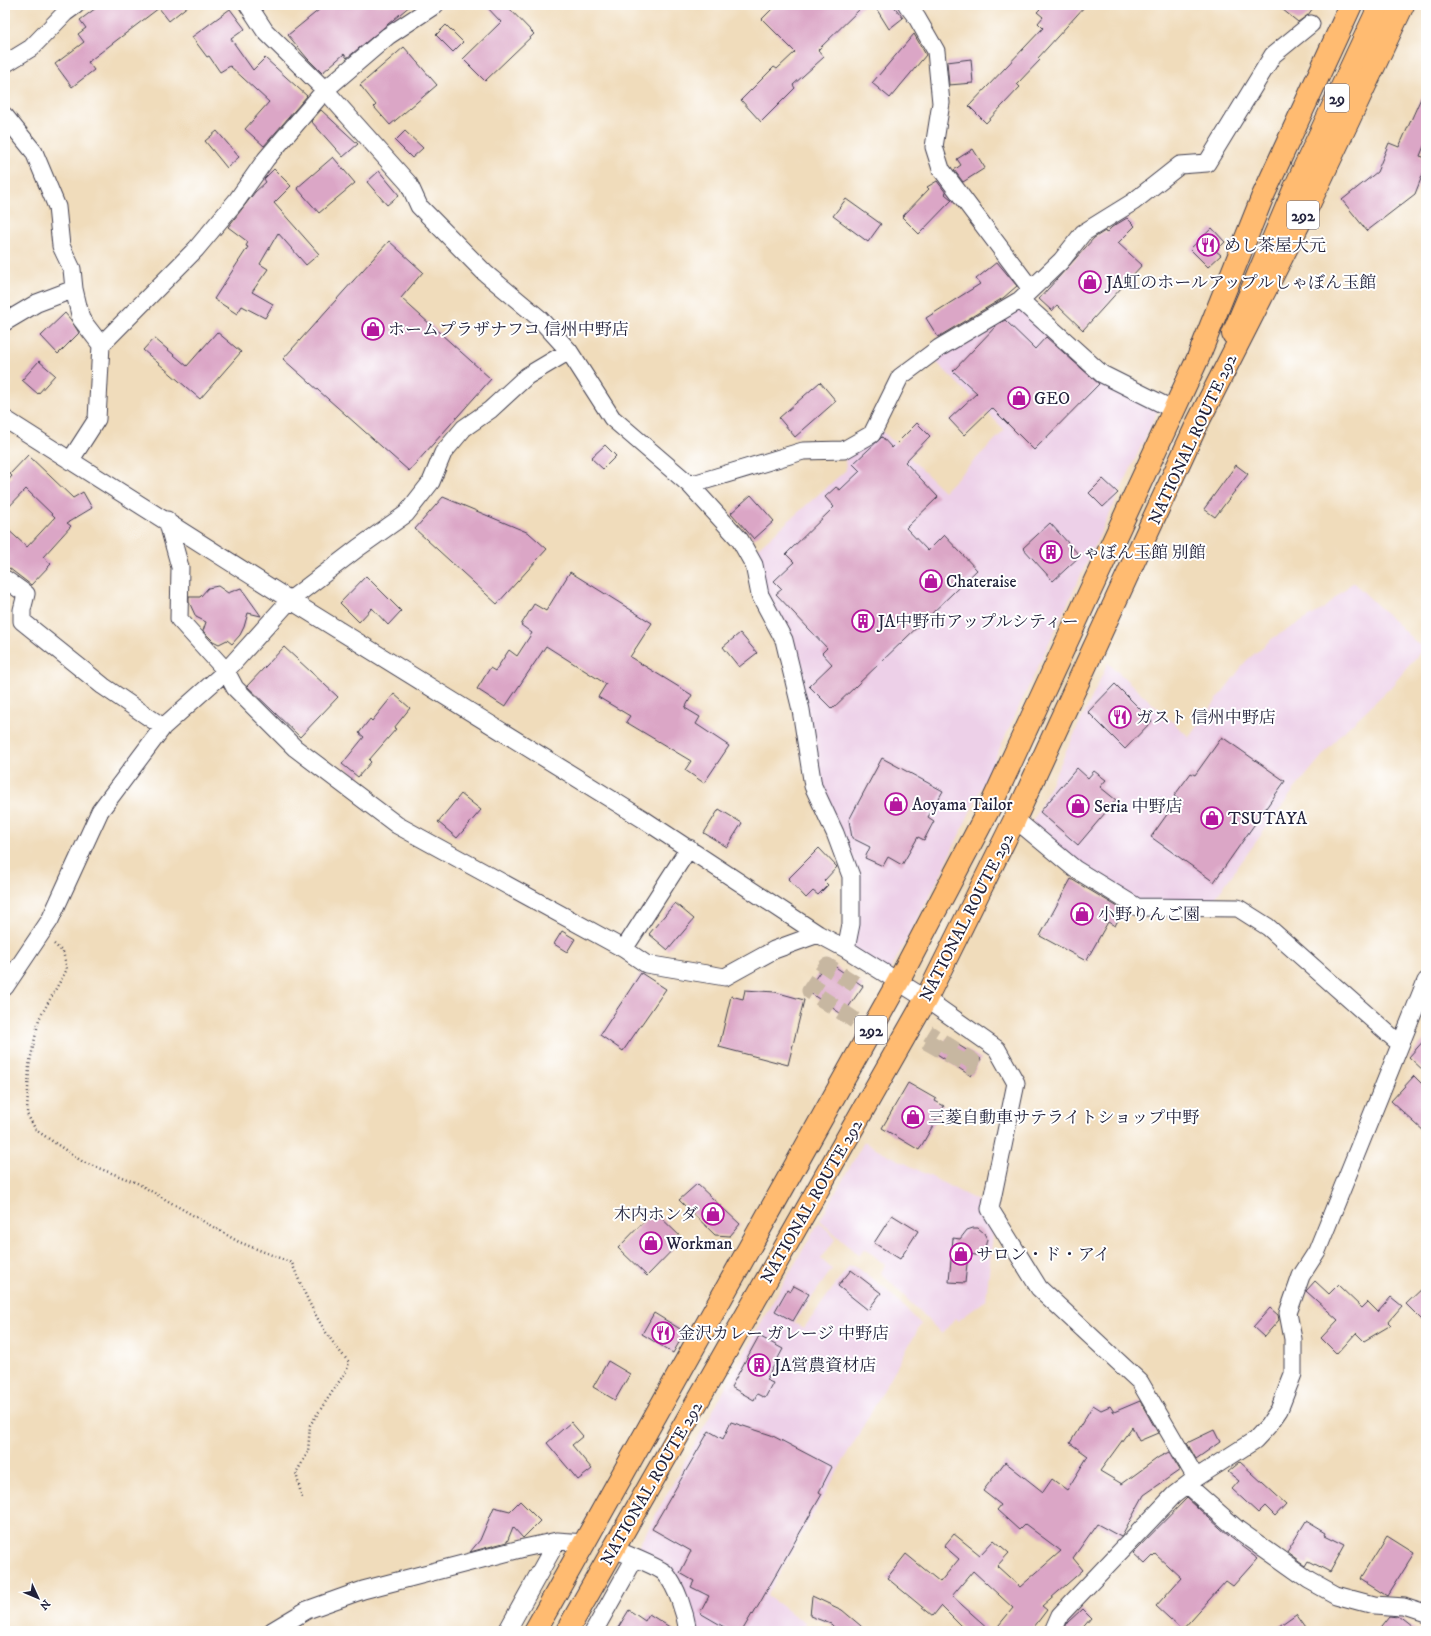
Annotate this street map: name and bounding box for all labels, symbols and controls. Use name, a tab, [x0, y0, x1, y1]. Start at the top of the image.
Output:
road number: 29	[1325, 84, 1349, 112]
road number: 292	[1287, 201, 1319, 229]
restaurant icon: めし茶屋大元	[1195, 232, 1221, 258]
place label: めし茶屋大元	[1224, 235, 1326, 257]
shop icon: JA虹のホールアップルしゃぼん玉館	[1077, 269, 1103, 295]
place label: JA虹のホールアップルしゃぼん玉館	[1104, 272, 1376, 294]
shop icon: ホームプラザナフコ 信州中野店	[360, 316, 386, 342]
place label: ホームプラザナフコ 信州中野店	[388, 319, 629, 341]
street label: NATIONAL ROUTE 292	[1144, 350, 1242, 528]
shop icon: GEO	[1006, 385, 1032, 411]
place label: GEO	[1034, 388, 1070, 410]
building icon: しゃぼん玉館 別館	[1038, 539, 1064, 565]
place label: しゃぼん玉館 別館	[1066, 542, 1206, 564]
shop icon: Chateraise	[918, 568, 944, 594]
place label: Chateraise	[946, 571, 1017, 593]
building icon: JA中野市アップルシティー	[850, 608, 876, 634]
place label: JA中野市アップルシティー	[876, 611, 1079, 633]
restaurant icon: ガスト 信州中野店	[1107, 704, 1133, 730]
place label: ガスト 信州中野店	[1136, 707, 1276, 729]
shop icon: Aoyama Tailor	[883, 791, 909, 817]
shop icon: Seria 中野店	[1065, 793, 1091, 819]
place label: Aoyama Tailor	[912, 794, 1013, 816]
place label: Seria 中野店	[1094, 796, 1183, 818]
shop icon: TSUTAYA	[1199, 805, 1225, 831]
place label: TSUTAYA	[1228, 808, 1307, 830]
street label: NATIONAL ROUTE 292	[915, 829, 1019, 1005]
shop icon: 小野りんご園	[1069, 901, 1095, 927]
place label: 小野りんご園	[1098, 904, 1200, 926]
road number: 292	[855, 1016, 887, 1044]
shop icon: 三菱自動車サテライトショップ中野	[900, 1104, 926, 1130]
place label: 三菱自動車サテライトショップ中野	[928, 1107, 1199, 1129]
street label: NATIONAL ROUTE 292	[756, 1115, 868, 1287]
shop icon: 木内ホンダ	[700, 1201, 726, 1227]
place label: 木内ホンダ	[614, 1204, 698, 1226]
shop icon: Workman	[638, 1230, 664, 1256]
place label: Workman	[665, 1233, 733, 1255]
shop icon: サロン・ド・アイ	[948, 1241, 974, 1267]
place label: サロン・ド・アイ	[976, 1244, 1110, 1266]
restaurant icon: 金沢カレー ガレージ 中野店	[650, 1320, 676, 1346]
place label: 金沢カレー ガレージ 中野店	[678, 1323, 889, 1345]
building icon: JA営農資材店	[746, 1352, 772, 1378]
place label: JA営農資材店	[772, 1355, 876, 1377]
street label: NATIONAL ROUTE 292	[596, 1397, 708, 1569]
north arrow	[18, 1578, 58, 1618]
text: N	[36, 1596, 53, 1612]

